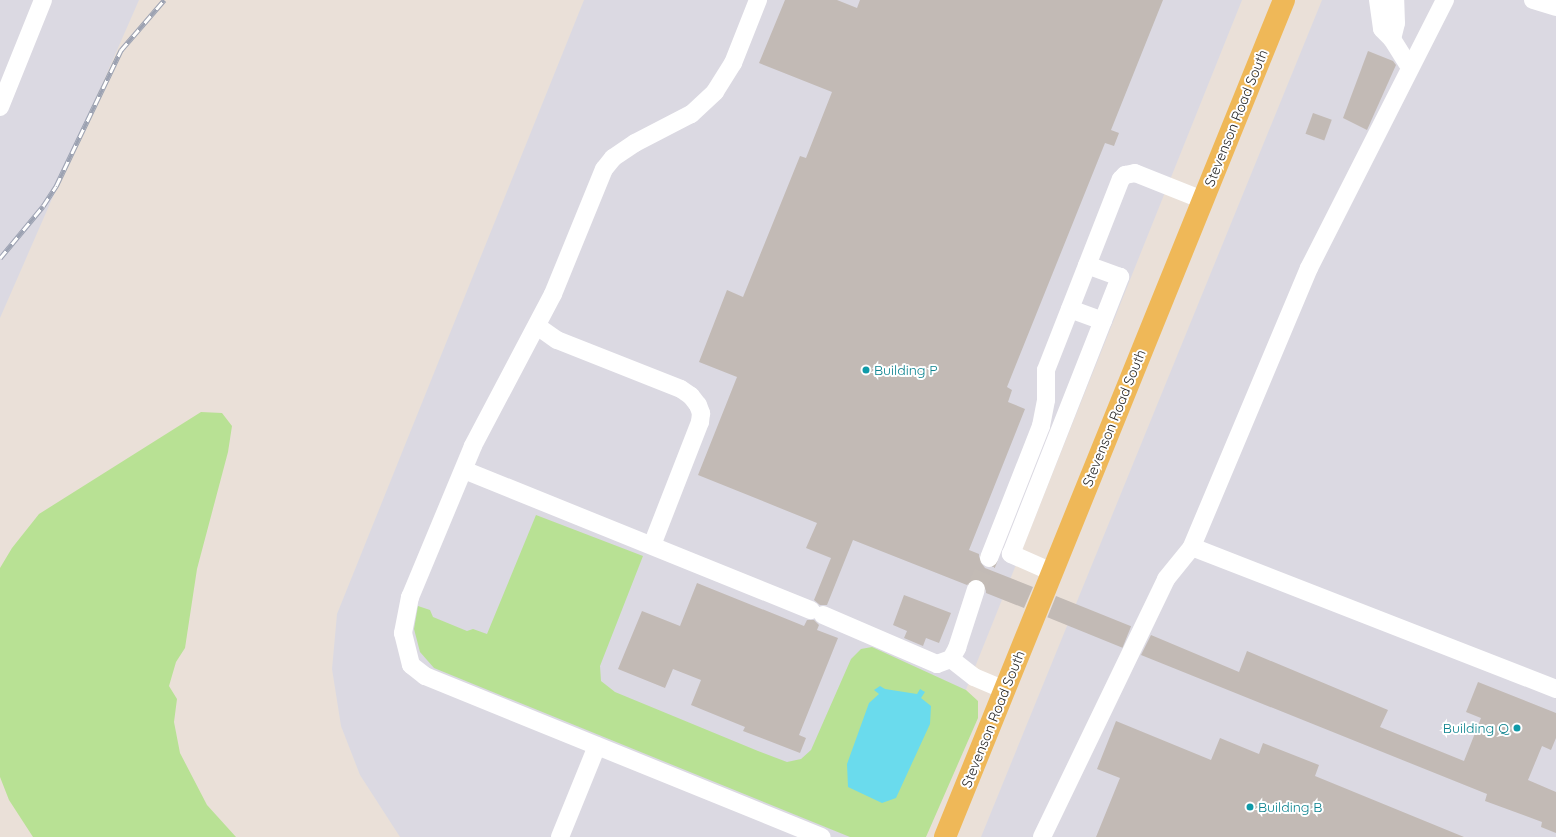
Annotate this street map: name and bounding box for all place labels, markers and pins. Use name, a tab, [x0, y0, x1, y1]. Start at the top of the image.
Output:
place label: Building P	[874, 362, 938, 378]
marker: Building P	[861, 365, 871, 375]
place label: Building Q	[1443, 720, 1509, 736]
marker: Building Q	[1512, 723, 1522, 733]
place label: Building B	[1258, 799, 1322, 815]
marker: Building B	[1245, 802, 1255, 812]

